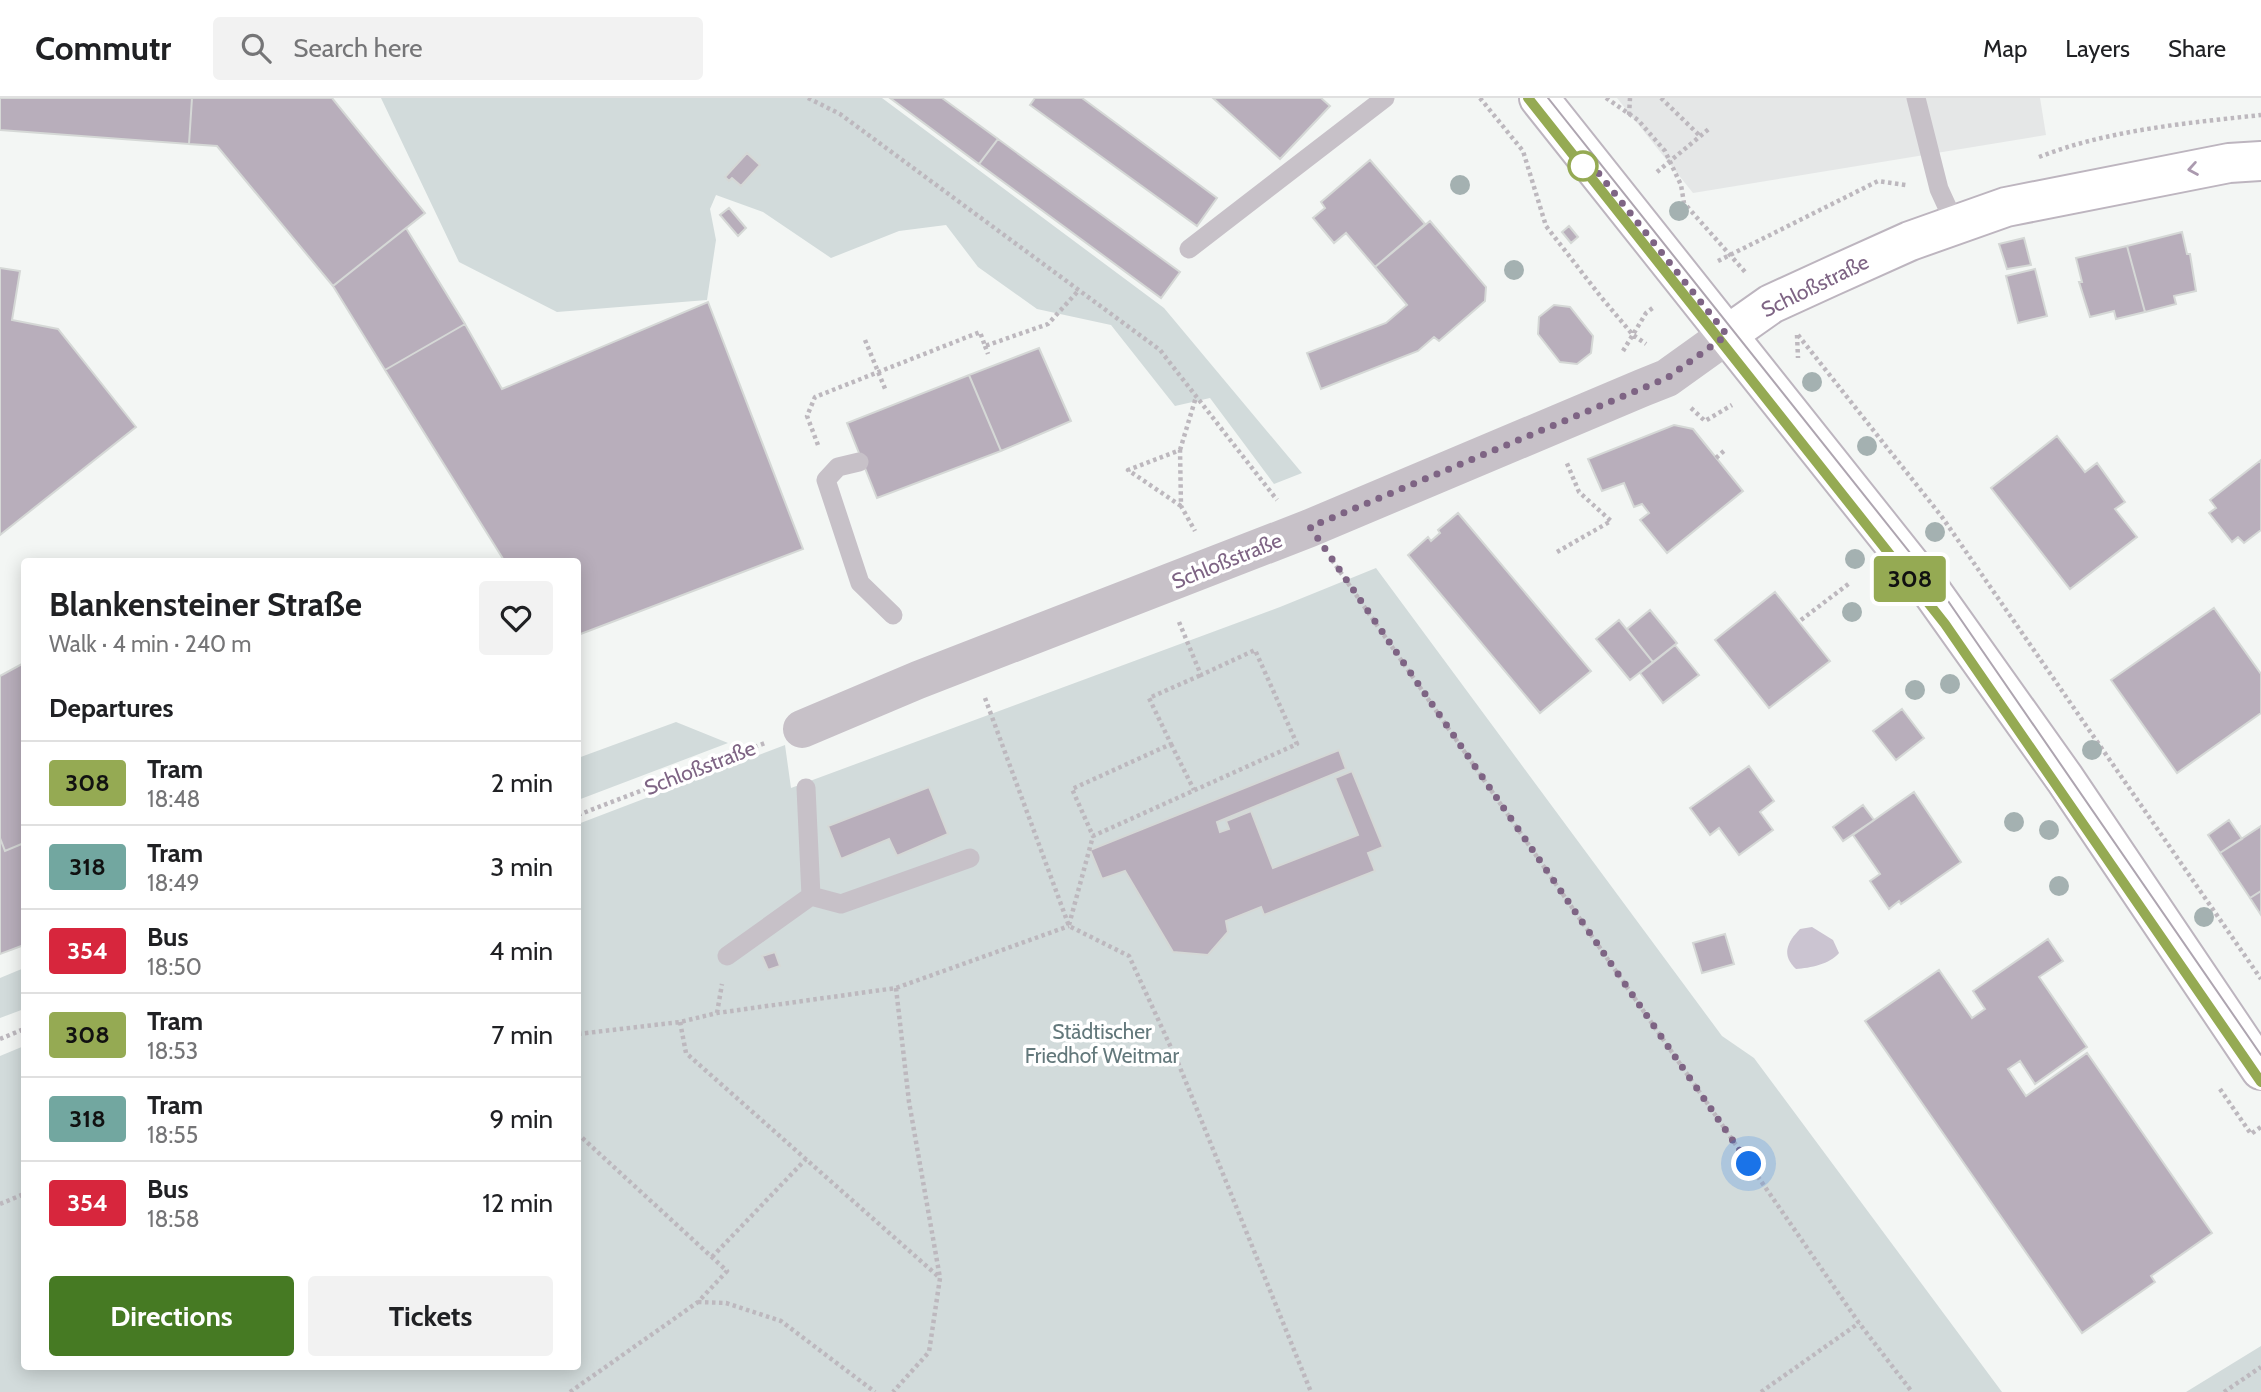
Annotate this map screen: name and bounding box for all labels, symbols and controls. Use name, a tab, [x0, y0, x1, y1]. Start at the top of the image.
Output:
search box	[213, 17, 703, 80]
text: Commutr	[35, 28, 171, 68]
icon: search	[237, 29, 275, 67]
text: Search here	[293, 32, 422, 64]
text: Map	[1983, 34, 2027, 63]
text: Layers	[2065, 34, 2130, 63]
text: Share	[2168, 34, 2226, 63]
unlabelled marker	[1568, 151, 1598, 181]
one-way arrow	[2187, 161, 2199, 176]
street label: Schloßstraße	[1757, 249, 1873, 322]
street label: Schloßstraße	[1168, 527, 1286, 594]
line badge: 308	[1870, 556, 1950, 602]
text: 308	[1888, 564, 1932, 593]
button: heart	[479, 581, 553, 655]
text: Blankensteiner Straße	[49, 584, 362, 624]
text: Walk · 4 min · 240 m	[49, 630, 251, 658]
text: Departures	[49, 692, 173, 724]
street label: Schloßstraße	[641, 735, 759, 800]
text: Tram	[147, 753, 203, 785]
text: 2 min	[491, 767, 553, 799]
text: 308	[65, 768, 110, 797]
text: 18:48	[147, 785, 200, 813]
text: Tram	[147, 837, 203, 869]
text: 3 min	[490, 851, 553, 883]
text: 318	[69, 852, 106, 881]
text: 18:49	[147, 869, 200, 897]
text: Bus	[147, 921, 188, 953]
text: 4 min	[489, 935, 553, 967]
text: 354	[67, 936, 108, 965]
text: 18:50	[147, 953, 202, 981]
text: Tram	[147, 1005, 203, 1037]
text: 7 min	[491, 1019, 553, 1051]
park label: Städtischer Friedhof Weitmar	[1025, 1019, 1180, 1068]
text: 308	[65, 1020, 110, 1049]
text: 18:53	[147, 1037, 198, 1065]
text: Tram	[147, 1089, 203, 1121]
text: 9 min	[490, 1103, 553, 1135]
text: 318	[69, 1104, 106, 1133]
text: 18:55	[147, 1121, 198, 1149]
your location	[1731, 1146, 1766, 1181]
text: Bus	[147, 1173, 188, 1205]
text: 12 min	[482, 1187, 553, 1219]
text: 354	[67, 1188, 108, 1217]
text: 18:58	[147, 1205, 200, 1233]
button: Directions	[49, 1276, 294, 1356]
button: Tickets	[308, 1276, 553, 1356]

